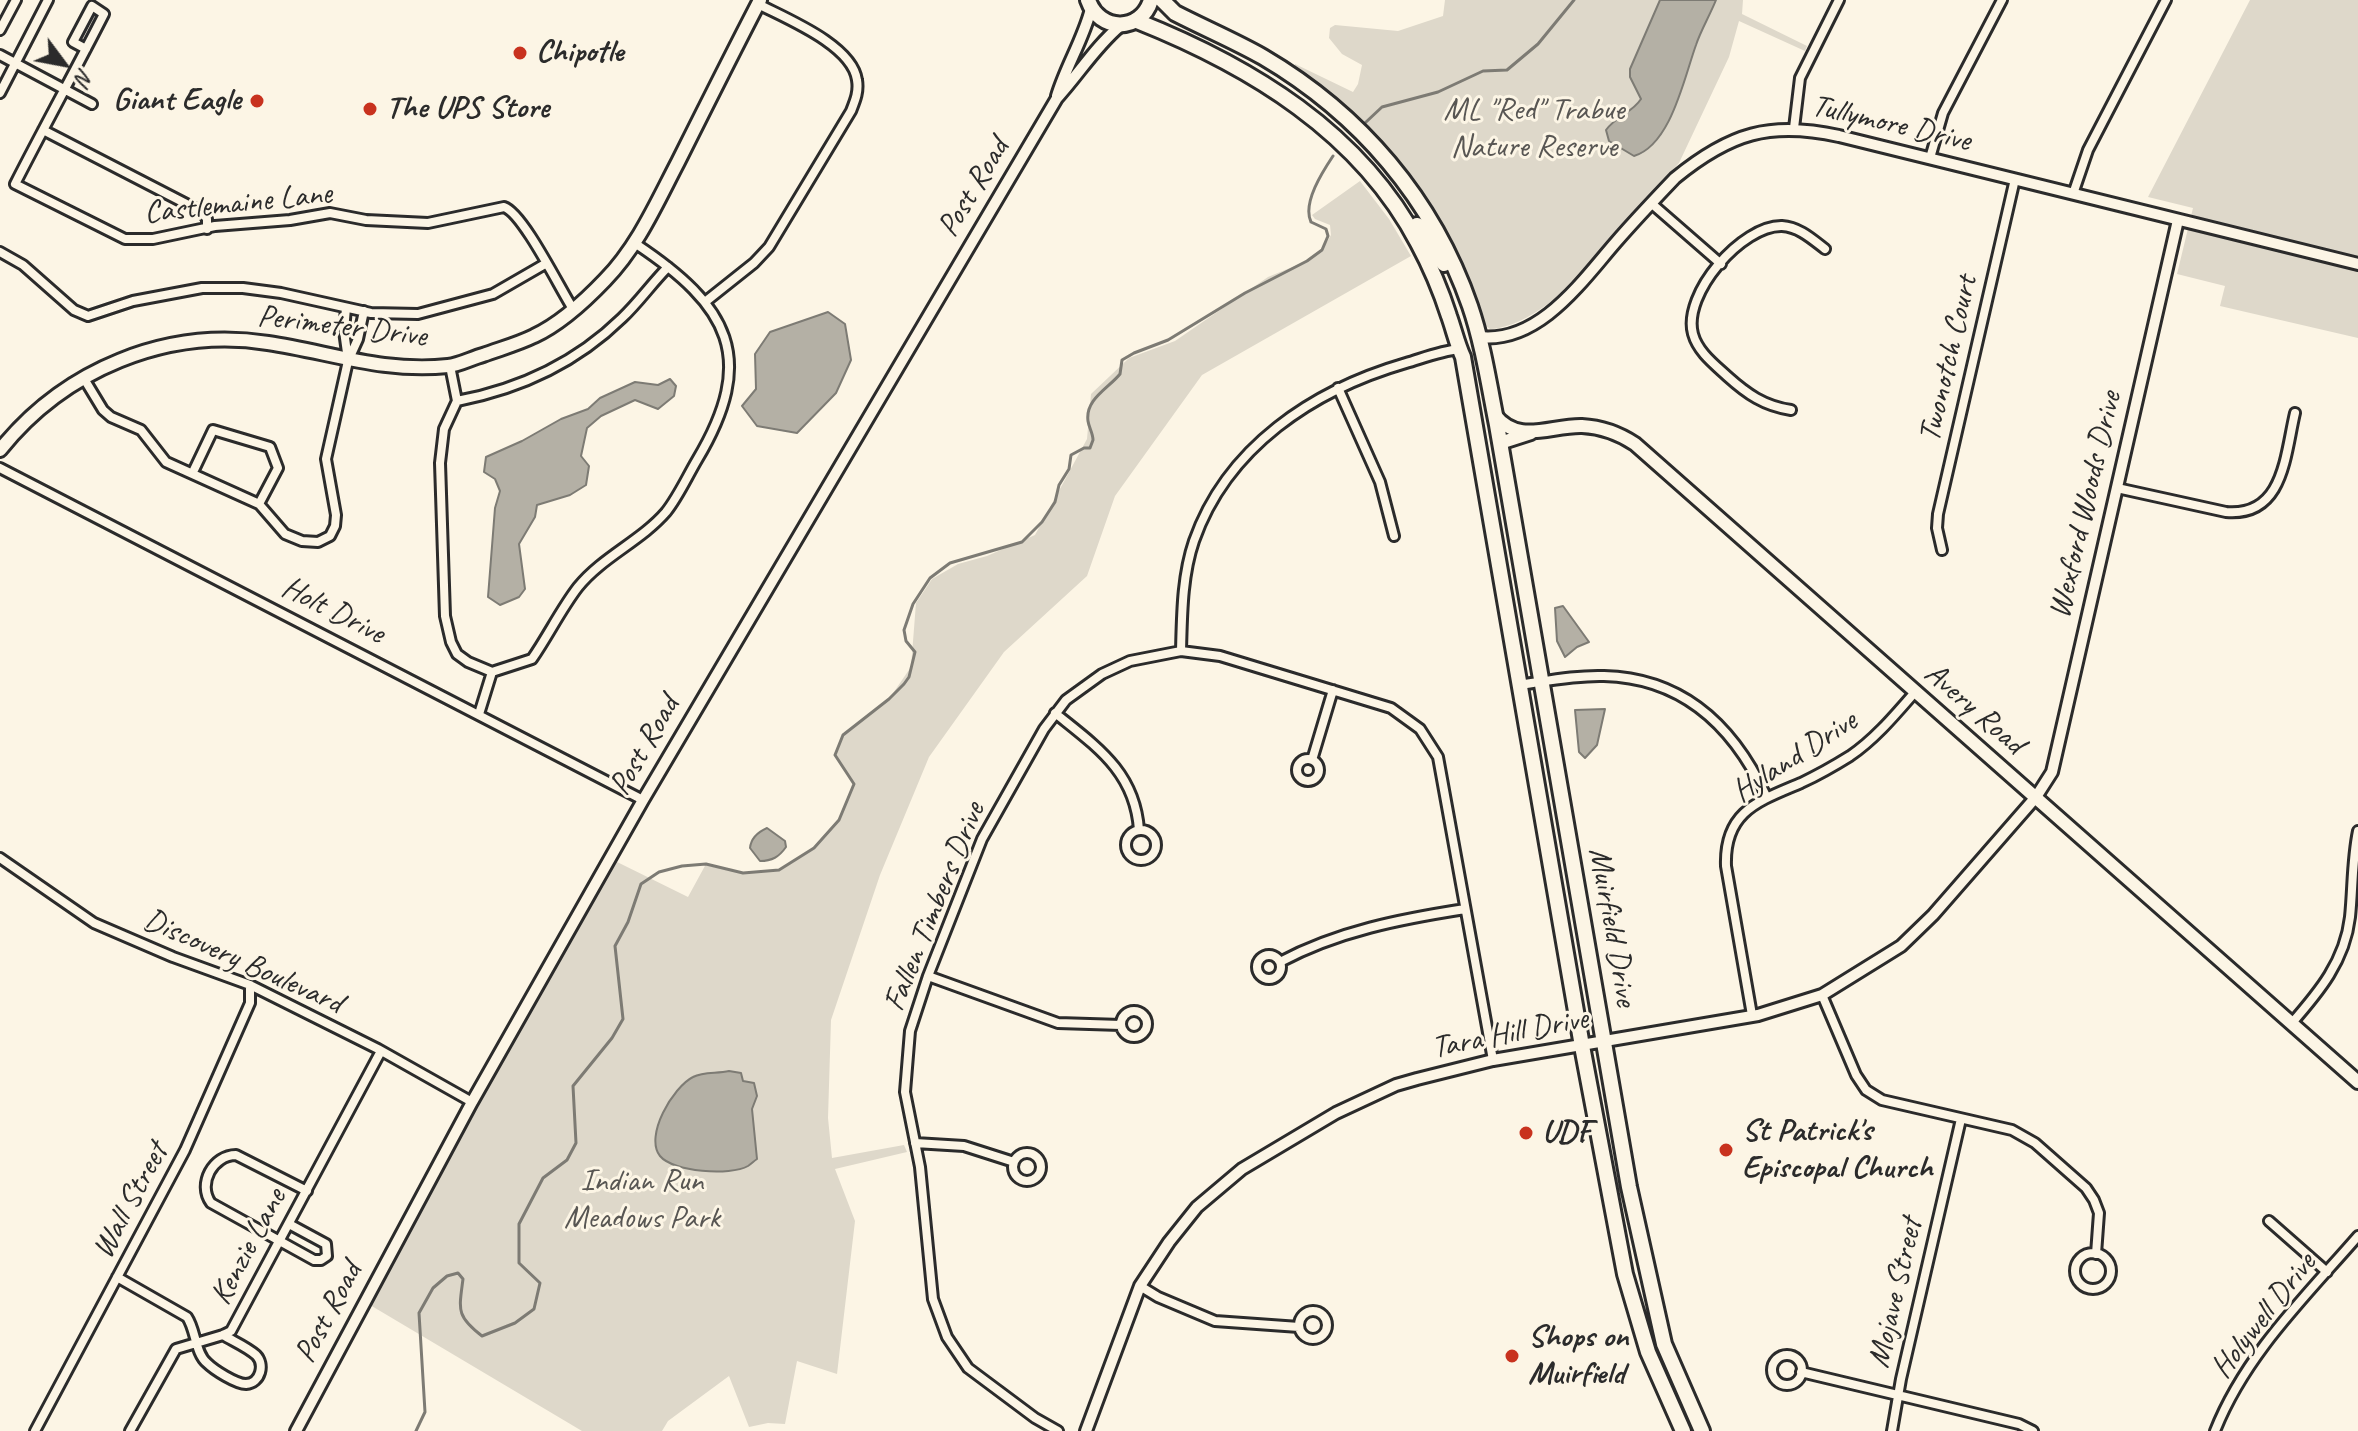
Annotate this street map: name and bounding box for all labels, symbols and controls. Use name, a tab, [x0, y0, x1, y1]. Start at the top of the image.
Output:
north arrow	[24, 24, 104, 104]
place label: Chipotle	[536, 34, 623, 72]
marker: Chipotle	[511, 44, 529, 62]
text: N	[69, 64, 100, 90]
place label: Giant Eagle	[113, 82, 241, 120]
street label: Tullymore Drive	[1808, 87, 1974, 161]
place label: The UPS Store	[386, 90, 549, 128]
marker: Giant Eagle	[248, 92, 266, 110]
park label: ML "Red" Trabue Nature Reserve	[1444, 92, 1624, 167]
marker: The UPS Store	[361, 100, 379, 118]
street label: Post Road	[930, 132, 1018, 244]
street label: Castlemaine Lane	[142, 175, 334, 233]
street label: Twonotch Court	[1911, 272, 1987, 446]
street label: Perimeter Drive	[255, 298, 429, 356]
street label: Wexford Woods Drive	[2041, 388, 2131, 622]
street label: Holt Drive	[275, 569, 391, 653]
street label: Avery Road	[1916, 655, 2032, 763]
street label: Post Road	[601, 690, 689, 802]
street label: Hyland Drive	[1725, 703, 1865, 811]
street label: Fallen Timbers Drive	[876, 797, 994, 1017]
street label: Muirfield Drive	[1579, 845, 1645, 1009]
street label: Discovery Boulevard	[138, 901, 348, 1023]
street label: Tara Hill Drive	[1429, 1000, 1591, 1068]
place label: St Patrick's Episcopal Church	[1742, 1113, 1933, 1188]
place label: UDF	[1542, 1114, 1591, 1152]
marker: UDF	[1517, 1124, 1535, 1142]
street label: Wall Street	[85, 1137, 177, 1265]
marker: St Patrick's Episcopal Church	[1717, 1141, 1735, 1159]
park label: Indian Run Meadows Park	[564, 1163, 720, 1238]
street label: Kenzie Lane	[202, 1182, 296, 1312]
street label: Mojave Street	[1860, 1215, 1932, 1371]
street label: Holywell Drive	[2203, 1246, 2325, 1386]
street label: Post Road	[287, 1256, 371, 1370]
place label: Shops on Muirfield	[1528, 1319, 1629, 1394]
marker: Shops on Muirfield	[1503, 1347, 1521, 1365]

